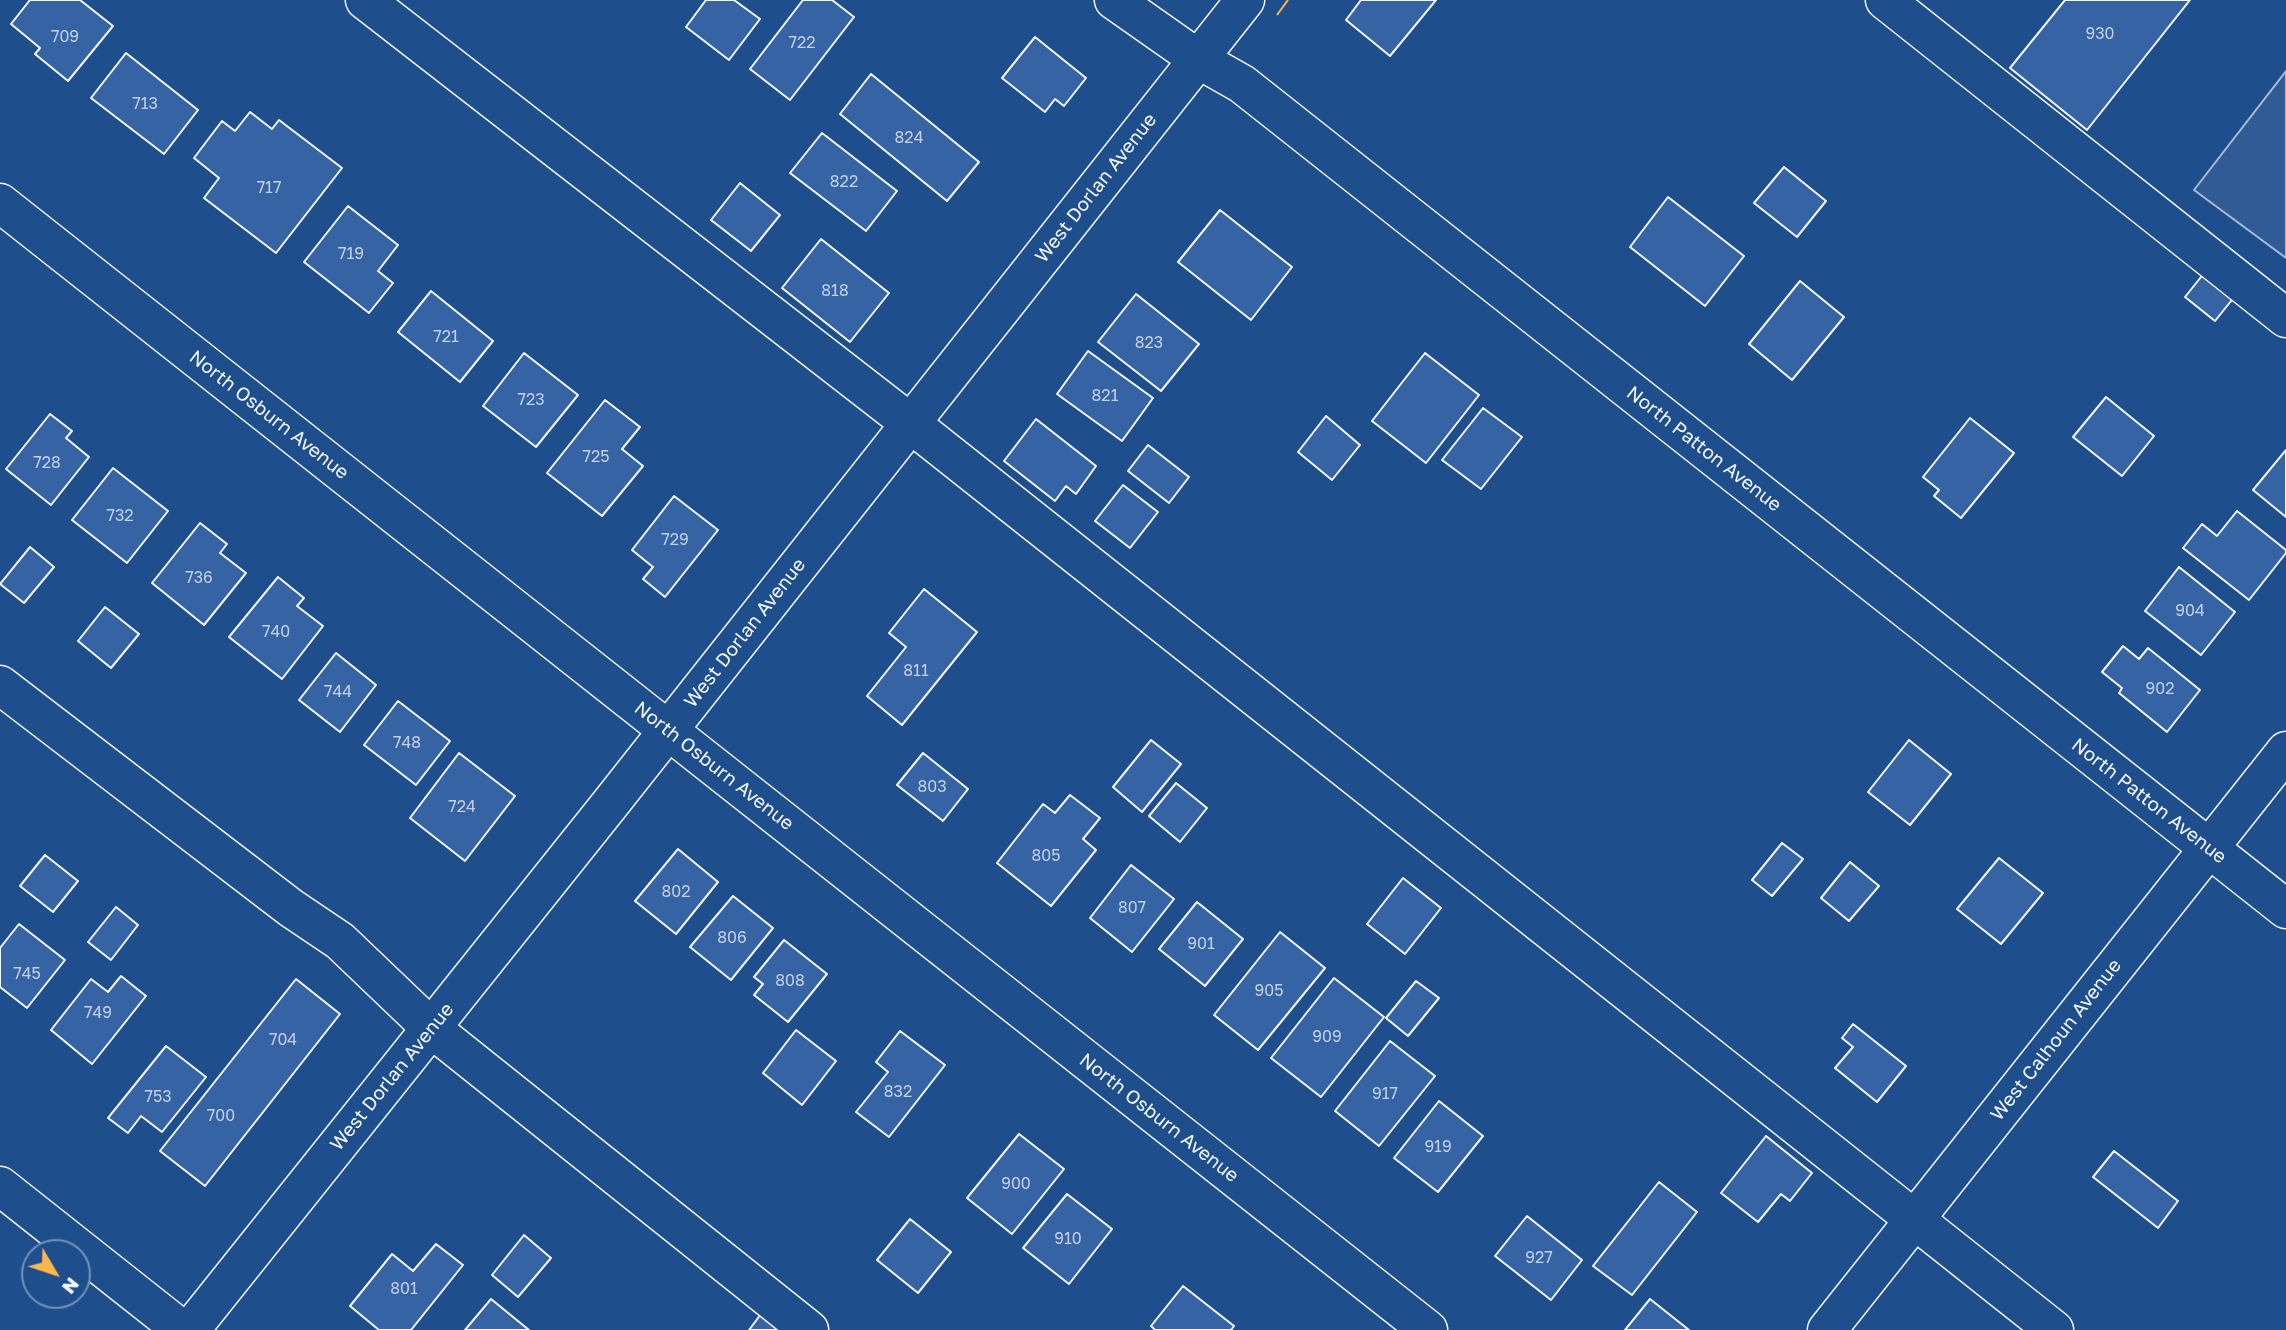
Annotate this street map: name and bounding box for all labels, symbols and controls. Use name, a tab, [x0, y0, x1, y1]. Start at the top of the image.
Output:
house number: 930	[2086, 24, 2114, 44]
house number: 709	[51, 27, 79, 47]
house number: 722	[788, 33, 816, 53]
house number: 713	[132, 94, 158, 114]
street label: West Dorlan Avenue	[1031, 109, 1161, 267]
house number: 824	[895, 128, 923, 148]
house number: 822	[830, 172, 858, 192]
house number: 717	[257, 178, 281, 198]
house number: 719	[338, 244, 364, 264]
house number: 818	[821, 281, 849, 301]
house number: 721	[433, 327, 459, 347]
house number: 823	[1135, 333, 1163, 353]
street label: North Osburn Avenue	[185, 346, 353, 484]
street label: North Patton Avenue	[1622, 381, 1786, 517]
house number: 821	[1092, 386, 1118, 406]
house number: 723	[517, 390, 545, 410]
house number: 725	[582, 447, 610, 467]
house number: 728	[33, 453, 61, 473]
house number: 732	[106, 506, 134, 526]
house number: 729	[661, 530, 689, 550]
street label: West Dorlan Avenue	[680, 554, 810, 712]
house number: 736	[185, 568, 213, 588]
house number: 904	[2175, 601, 2205, 621]
house number: 740	[262, 622, 290, 642]
house number: 811	[903, 661, 929, 681]
house number: 902	[2146, 679, 2174, 699]
house number: 744	[324, 682, 352, 702]
street label: North Osburn Avenue	[630, 697, 798, 835]
house number: 748	[393, 733, 421, 753]
street label: North Patton Avenue	[2067, 733, 2231, 869]
house number: 803	[917, 777, 947, 797]
house number: 724	[448, 797, 476, 817]
house number: 805	[1032, 846, 1060, 866]
house number: 802	[662, 882, 690, 902]
house number: 807	[1118, 898, 1146, 918]
house number: 806	[717, 928, 747, 948]
house number: 901	[1187, 934, 1215, 954]
street label: West Calhoun Avenue	[1986, 955, 2126, 1125]
house number: 745	[13, 964, 41, 984]
house number: 808	[775, 971, 805, 991]
house number: 905	[1255, 981, 1283, 1001]
street label: West Dorlan Avenue	[325, 999, 459, 1155]
house number: 749	[84, 1003, 112, 1023]
house number: 909	[1312, 1027, 1342, 1047]
house number: 704	[269, 1030, 297, 1050]
street label: North Osburn Avenue	[1075, 1049, 1243, 1187]
house number: 832	[884, 1082, 912, 1102]
house number: 917	[1372, 1084, 1398, 1104]
house number: 753	[144, 1087, 172, 1107]
house number: 700	[207, 1106, 235, 1126]
house number: 919	[1424, 1137, 1452, 1157]
house number: 900	[1001, 1174, 1031, 1194]
house number: 910	[1054, 1229, 1082, 1249]
north arrow	[21, 1239, 91, 1309]
house number: 927	[1525, 1248, 1553, 1268]
text: N	[58, 1273, 85, 1299]
house number: 801	[390, 1279, 418, 1299]

